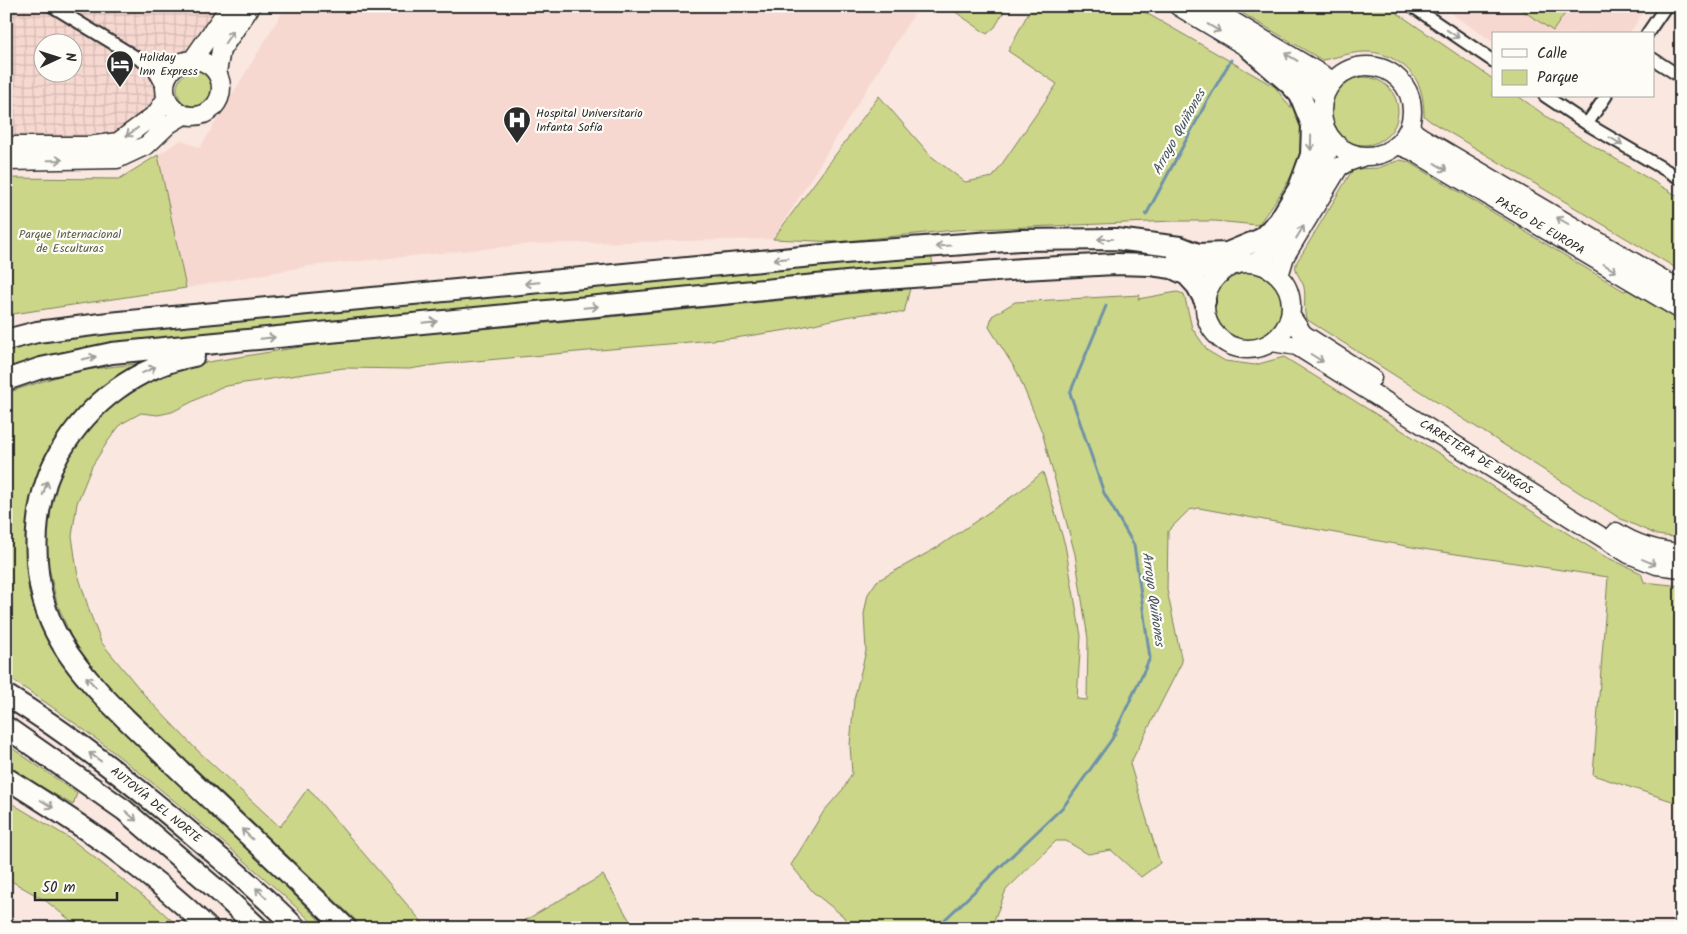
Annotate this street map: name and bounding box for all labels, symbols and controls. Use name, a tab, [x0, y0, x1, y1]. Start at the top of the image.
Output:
one-way arrow	[1206, 23, 1220, 33]
one-way arrow	[1445, 29, 1459, 39]
one-way arrow	[224, 31, 234, 45]
north arrow	[32, 32, 82, 82]
legend	[1492, 32, 1654, 98]
text: Calle	[1537, 42, 1567, 66]
place label: Holiday Inn Express	[139, 48, 198, 81]
hotel icon: Holiday Inn Express	[105, 49, 135, 88]
one-way arrow	[1285, 51, 1299, 61]
text: N	[59, 52, 81, 62]
text: Parque	[1537, 66, 1578, 90]
water label: Arroyo Quiñones	[1146, 83, 1213, 179]
place label: Hospital Universitario Infanta Sofía	[536, 104, 643, 137]
hospital icon: Hospital Universitario Infanta Sofía	[502, 105, 532, 144]
one-way arrow	[125, 127, 139, 137]
one-way arrow	[1306, 134, 1316, 151]
one-way arrow	[1608, 137, 1622, 147]
one-way arrow	[46, 155, 63, 165]
one-way arrow	[1433, 163, 1447, 173]
street label: PASEO DE EUROPA	[1492, 192, 1588, 260]
one-way arrow	[1557, 215, 1571, 225]
park label: Parque Internacional de Esculturas	[19, 225, 121, 258]
one-way arrow	[1295, 226, 1305, 240]
one-way arrow	[1098, 234, 1114, 244]
one-way arrow	[935, 241, 951, 250]
one-way arrow	[773, 255, 789, 264]
one-way arrow	[1603, 264, 1617, 274]
one-way arrow	[525, 278, 541, 288]
one-way arrow	[583, 302, 599, 311]
one-way arrow	[421, 317, 437, 327]
one-way arrow	[260, 334, 276, 343]
one-way arrow	[81, 353, 97, 362]
one-way arrow	[1309, 354, 1323, 364]
one-way arrow	[141, 365, 156, 374]
street label: CARRETERA DE BURGOS	[1416, 414, 1537, 500]
one-way arrow	[41, 481, 50, 497]
water label: Arroyo Quiñones	[1135, 550, 1171, 650]
one-way arrow	[1641, 558, 1656, 567]
one-way arrow	[85, 675, 97, 688]
one-way arrow	[88, 752, 102, 762]
street label: AUTOVÍA DEL NORTE	[106, 762, 206, 848]
one-way arrow	[40, 799, 54, 809]
one-way arrow	[125, 810, 138, 822]
one-way arrow	[241, 828, 253, 840]
scale bar	[35, 869, 118, 901]
text: 50 m	[42, 876, 76, 900]
one-way arrow	[255, 887, 267, 900]

